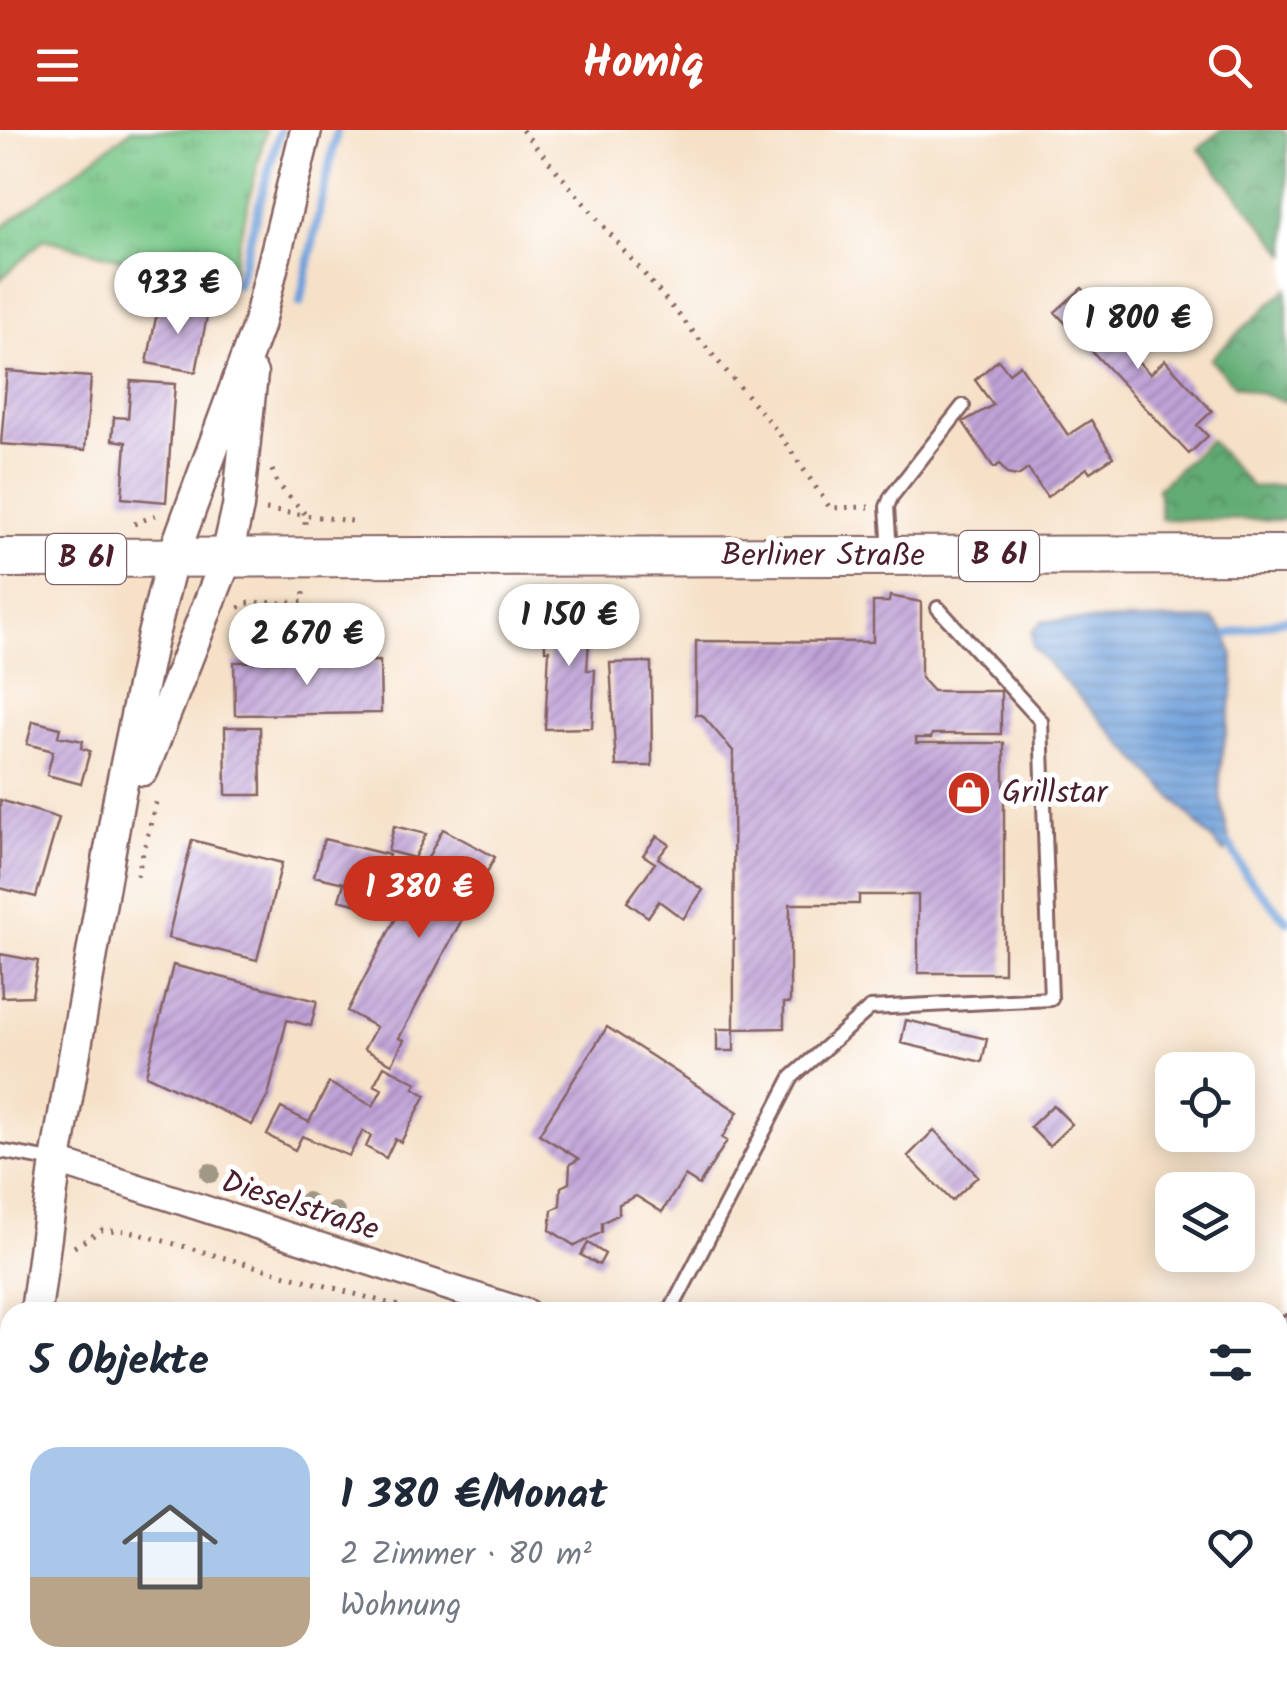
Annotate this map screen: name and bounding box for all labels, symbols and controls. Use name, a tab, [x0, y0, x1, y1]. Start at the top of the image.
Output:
text: Homiq	[583, 29, 704, 101]
icon: menu	[30, 38, 85, 93]
icon: search	[1202, 38, 1257, 93]
pin: 933 €	[108, 252, 248, 337]
text: 933 €	[136, 259, 220, 310]
pin: 1 800 €	[1046, 287, 1230, 372]
text: 1 800 €	[1085, 294, 1191, 345]
street label: Berliner Straße	[721, 531, 925, 582]
road number: B 61	[959, 531, 1039, 581]
road number: B 61	[46, 534, 126, 584]
pin: 1 150 €	[477, 584, 661, 669]
text: 1 150 €	[521, 591, 617, 642]
pin: 2 670 €	[215, 603, 399, 688]
text: 2 670 €	[251, 610, 363, 661]
place label: Grillstar	[1002, 768, 1109, 819]
shop icon: Grillstar	[946, 770, 992, 816]
pin: 1 380 €	[327, 856, 511, 941]
text: 1 380 €	[365, 863, 473, 914]
map controls	[1155, 1052, 1255, 1272]
button: locate	[1155, 1052, 1255, 1152]
street label: Dieselstraße	[214, 1158, 386, 1256]
button: layers	[1155, 1172, 1255, 1272]
text: 5 Objekte	[30, 1329, 209, 1396]
icon: filters	[1203, 1335, 1258, 1390]
text: 1 380 €/Monat	[340, 1463, 607, 1530]
icon: home	[110, 1487, 230, 1607]
icon: heart	[1203, 1520, 1258, 1575]
text: 2 Zimmer · 80 m²	[340, 1530, 592, 1581]
text: Wohnung	[340, 1581, 461, 1632]

